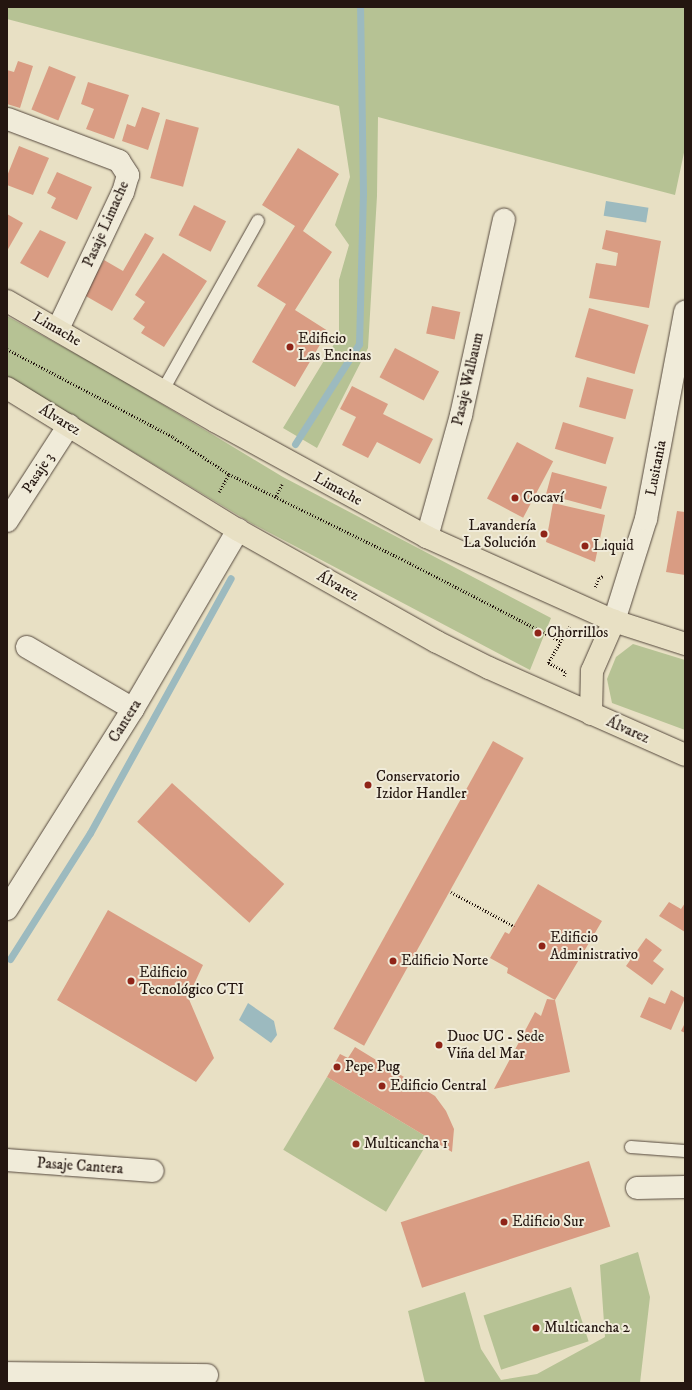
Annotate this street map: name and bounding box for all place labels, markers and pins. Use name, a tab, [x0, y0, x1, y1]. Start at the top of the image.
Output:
place label: Edificio Las Encinas	[298, 329, 371, 364]
marker: Edificio Las Encinas	[285, 342, 295, 352]
place label: Cocaví	[523, 489, 564, 507]
marker: Cocaví	[510, 493, 520, 503]
place label: Lavandería La Solución	[463, 516, 536, 551]
marker: Lavandería La Solución	[539, 529, 549, 539]
place label: Liquid	[593, 537, 634, 555]
marker: Liquid	[580, 541, 590, 551]
place label: Chorrillos	[547, 624, 608, 642]
marker: Chorrillos	[532, 627, 544, 639]
place label: Conservatorio Izidor Handler	[376, 767, 467, 802]
marker: Conservatorio Izidor Handler	[363, 780, 373, 790]
place label: Edificio Administrativo	[550, 928, 638, 963]
marker: Edificio Administrativo	[537, 941, 547, 951]
place label: Edificio Norte	[401, 952, 488, 970]
marker: Edificio Norte	[388, 956, 398, 966]
place label: Edificio Tecnológico CTI	[139, 963, 244, 998]
marker: Edificio Tecnológico CTI	[126, 976, 136, 986]
place label: Duoc UC - Sede Viña del Mar	[447, 1027, 544, 1062]
marker: Duoc UC - Sede Viña del Mar	[434, 1040, 444, 1050]
place label: Pepe Pug	[345, 1058, 400, 1076]
marker: Pepe Pug	[332, 1062, 342, 1072]
place label: Edificio Central	[390, 1077, 486, 1095]
marker: Edificio Central	[377, 1081, 387, 1091]
place label: Multicancha 1	[364, 1135, 448, 1153]
marker: Multicancha 1	[351, 1139, 361, 1149]
place label: Edificio Sur	[512, 1213, 584, 1231]
marker: Edificio Sur	[499, 1217, 509, 1227]
place label: Multicancha 2	[544, 1319, 630, 1337]
marker: Multicancha 2	[531, 1323, 541, 1333]

